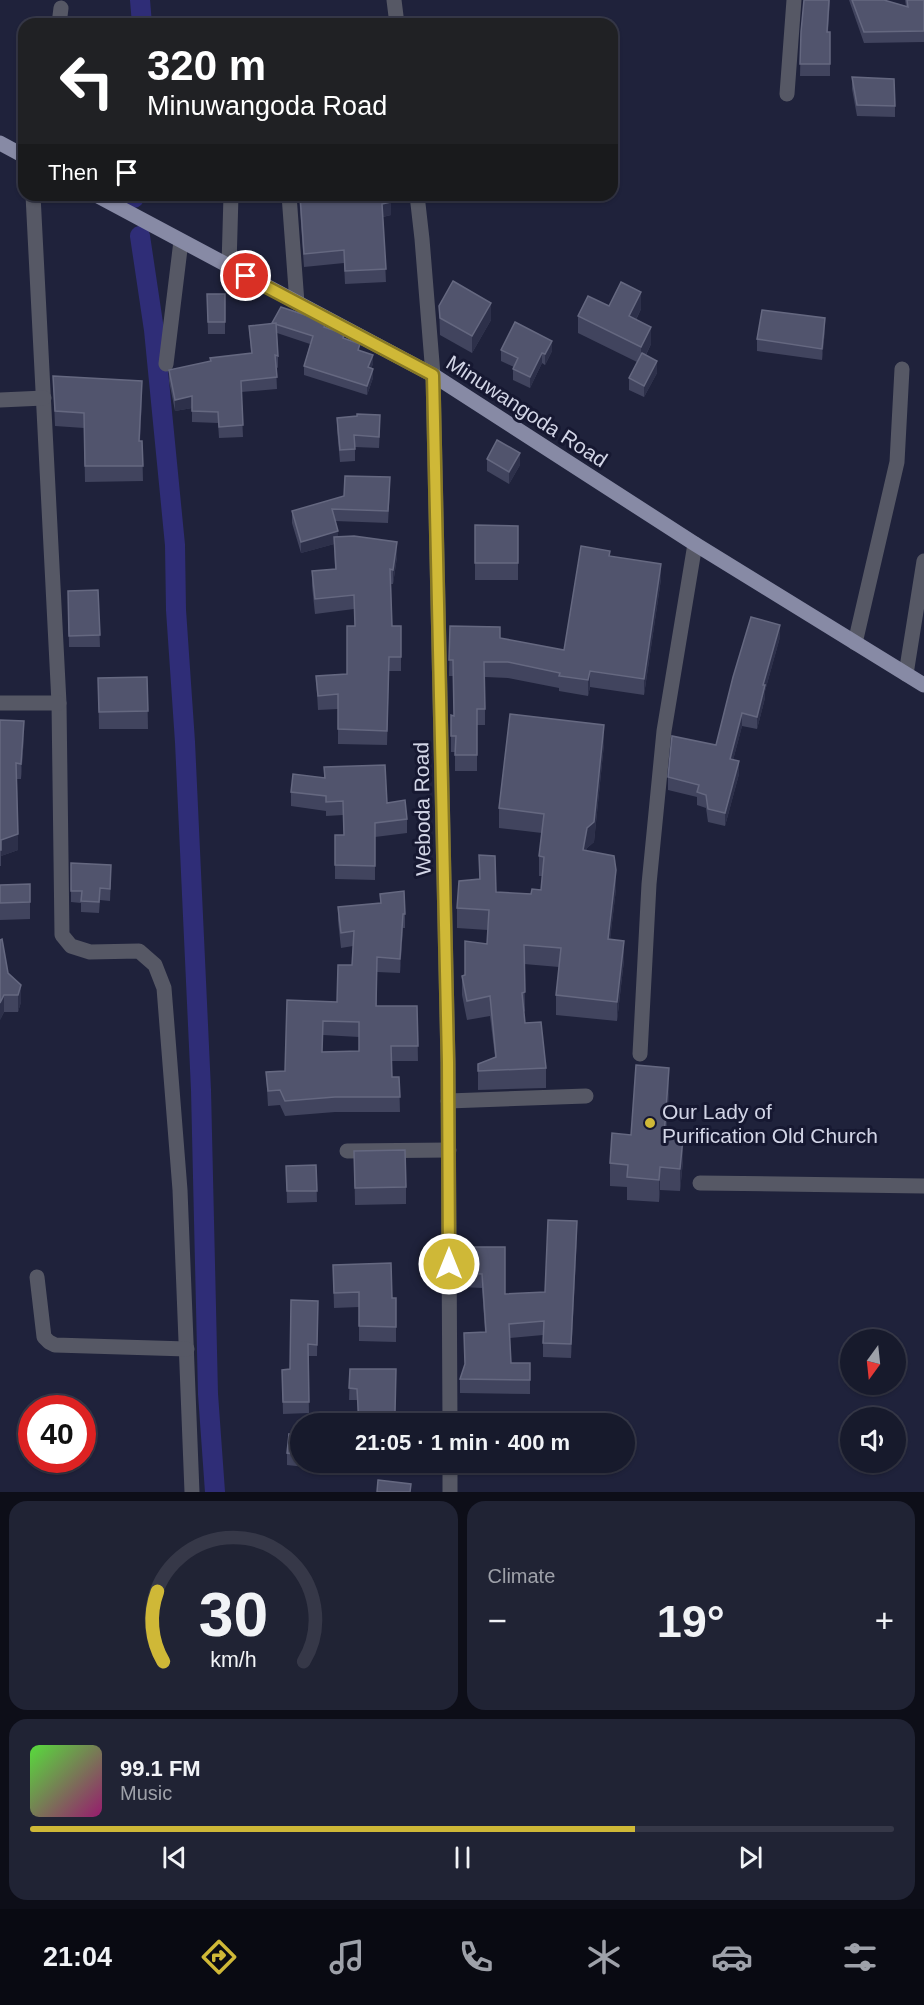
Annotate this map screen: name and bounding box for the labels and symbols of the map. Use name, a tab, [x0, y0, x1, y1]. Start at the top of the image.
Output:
pin	[220, 250, 271, 301]
street label: Minuwangoda Road	[442, 350, 612, 472]
street label: Weboda Road	[409, 742, 435, 876]
place label: Our Lady of Purification Old Church	[662, 1100, 878, 1147]
marker: Our Lady of Purification Old Church	[643, 1116, 657, 1130]
position arrow	[417, 1232, 481, 1296]
north arrow	[840, 1329, 906, 1395]
speed limit sign: 40	[18, 1395, 96, 1473]

